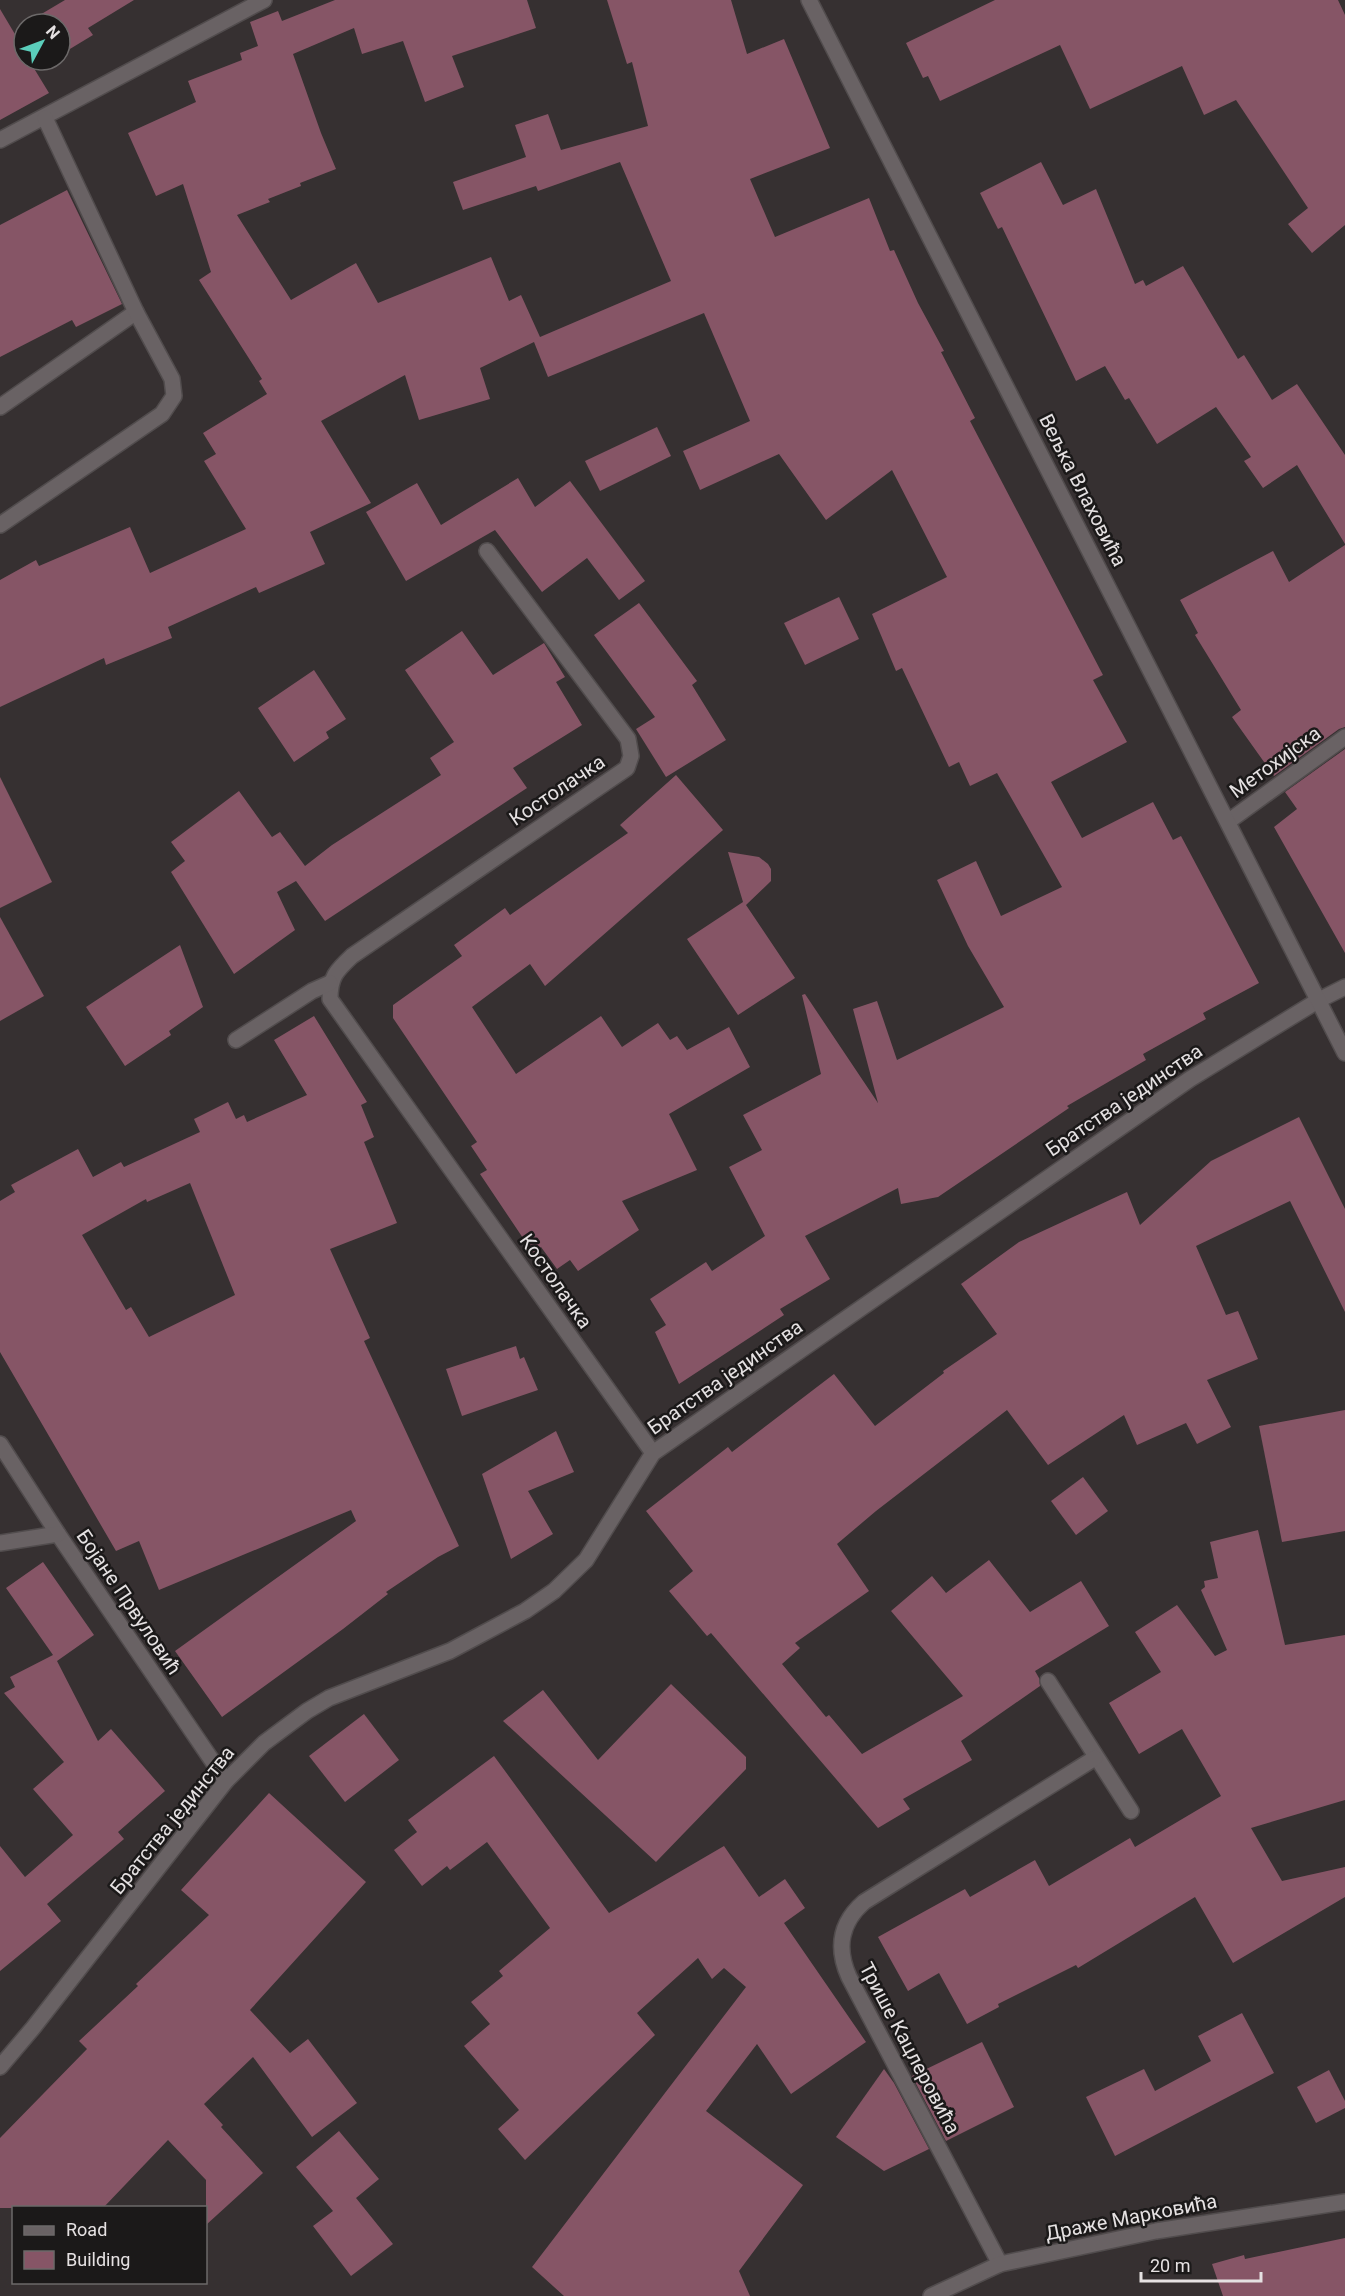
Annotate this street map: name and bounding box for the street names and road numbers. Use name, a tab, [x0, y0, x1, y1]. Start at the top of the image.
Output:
street label: Вељка Влаховића	[1034, 410, 1132, 570]
street label: Метохијска	[1225, 721, 1325, 803]
street label: Костолачка	[505, 749, 609, 831]
street label: Братства јединства	[1041, 1039, 1207, 1161]
street label: Костолачка	[515, 1229, 597, 1333]
street label: Братства јединства	[643, 1314, 807, 1440]
street label: Бојане Првуловић	[72, 1525, 186, 1679]
street label: Братства јединства	[105, 1741, 239, 1899]
street label: Трише Кацлеровића	[855, 1958, 965, 2138]
street label: Драже Марковића	[1043, 2189, 1219, 2245]

